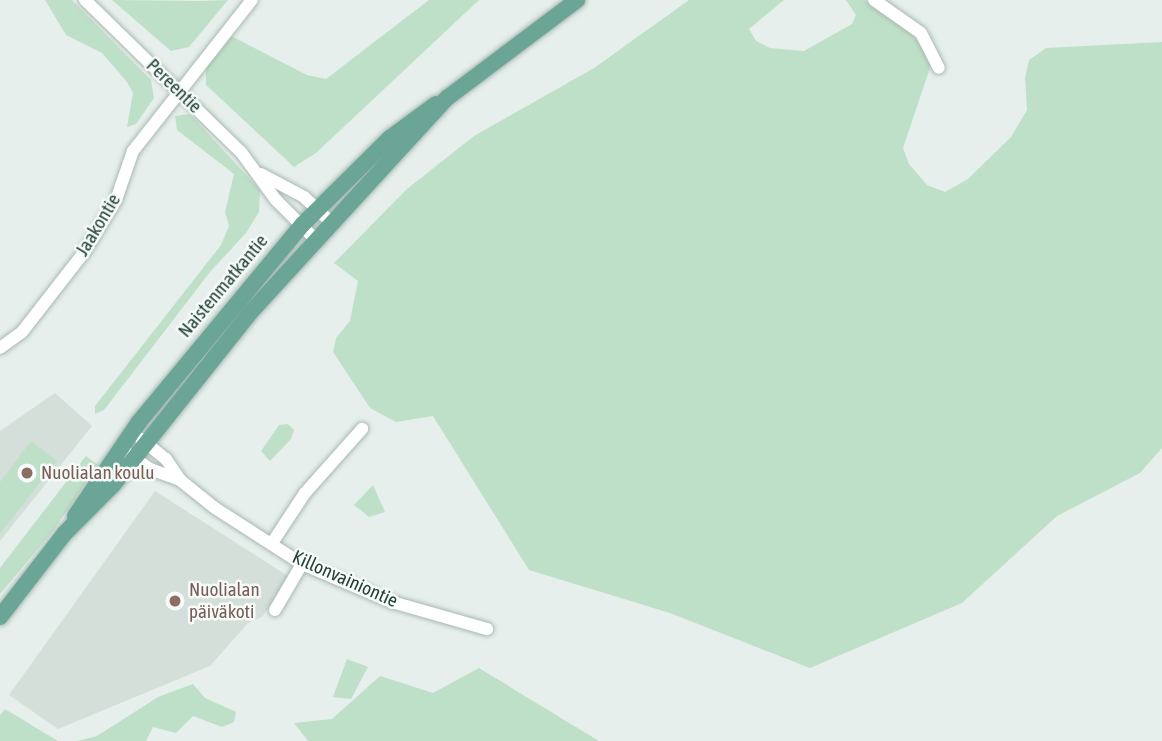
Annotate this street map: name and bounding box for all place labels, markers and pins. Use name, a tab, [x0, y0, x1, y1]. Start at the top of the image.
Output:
place label: Nuolialan koulu	[41, 462, 155, 484]
marker: Nuolialan koulu	[19, 465, 35, 481]
place label: Nuolialan päiväkoti	[189, 579, 260, 623]
marker: Nuolialan päiväkoti	[167, 593, 183, 609]

